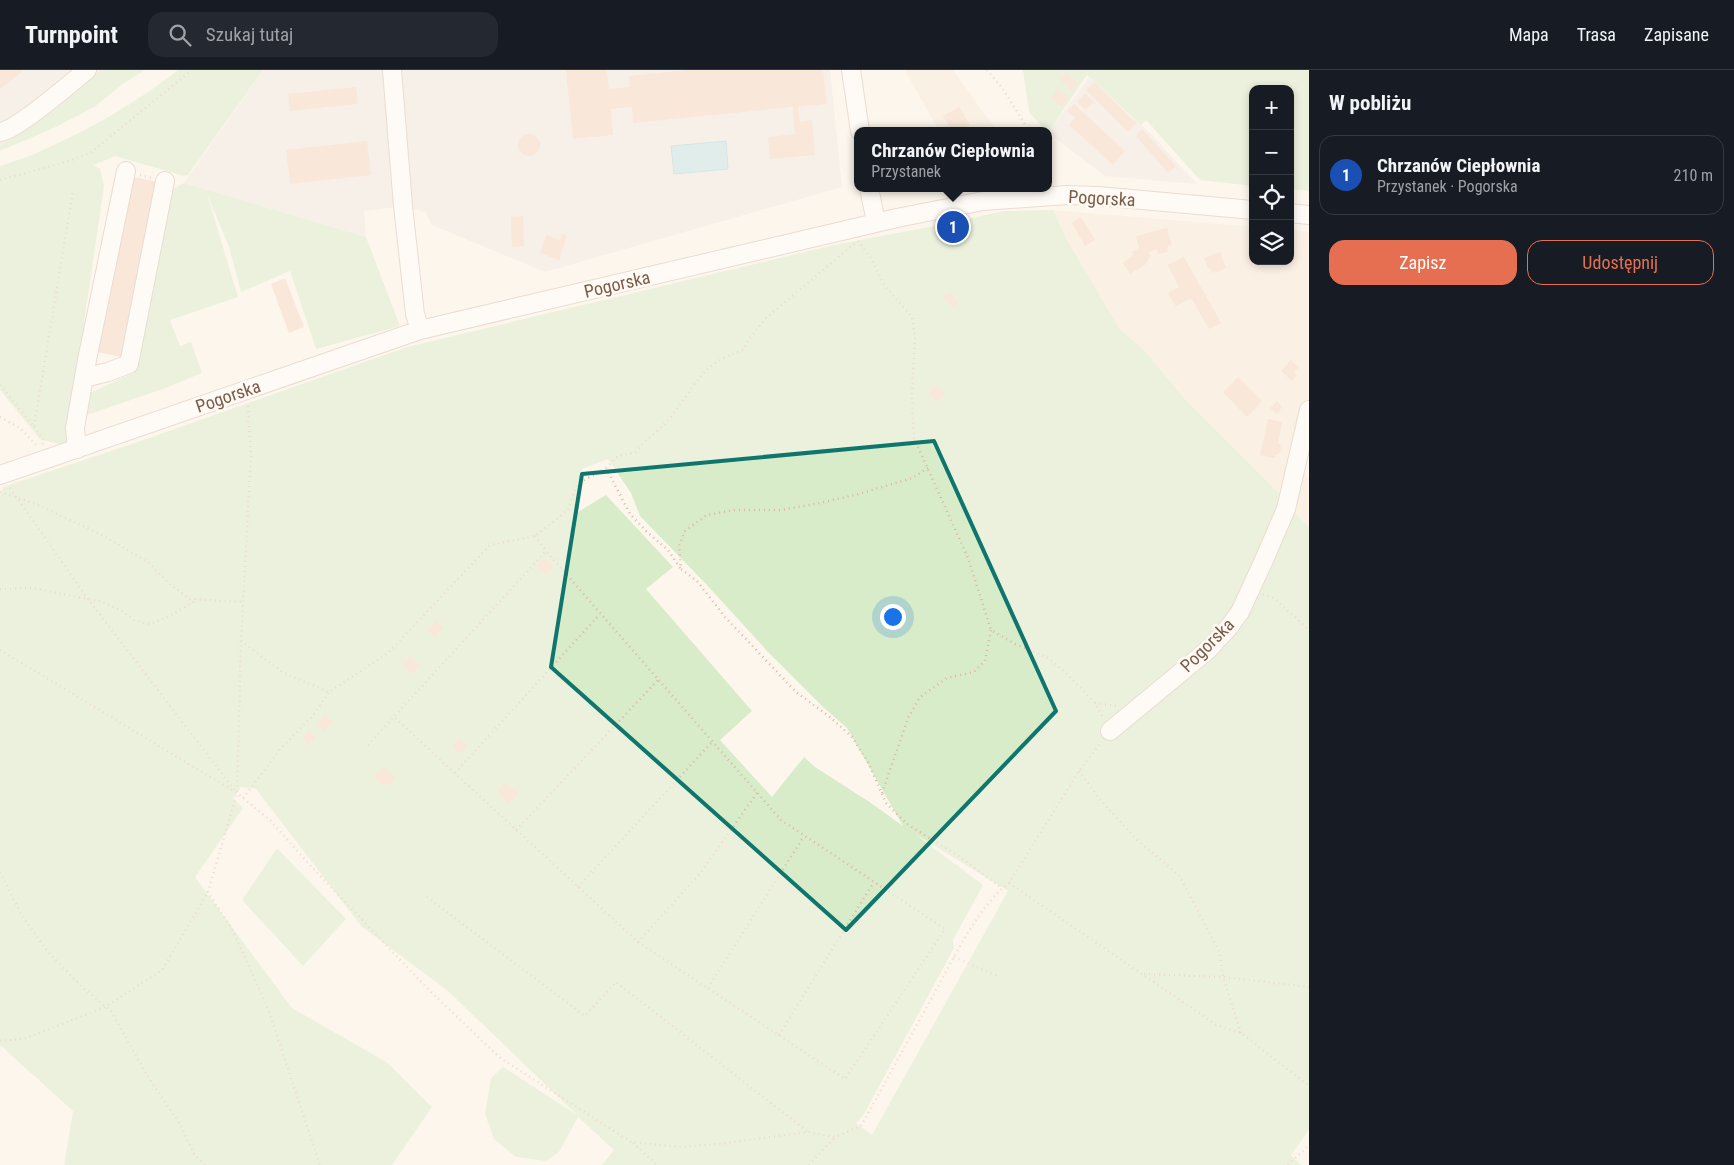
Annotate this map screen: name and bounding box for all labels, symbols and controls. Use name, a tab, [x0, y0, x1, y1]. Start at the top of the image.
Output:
search box	[148, 12, 498, 57]
text: Turnpoint	[25, 21, 118, 49]
icon: search	[166, 21, 194, 49]
text: Szukaj tutaj	[206, 23, 293, 46]
text: Mapa	[1509, 24, 1549, 45]
text: Trasa	[1577, 24, 1616, 45]
text: Zapisane	[1644, 24, 1709, 45]
map controls	[1249, 85, 1294, 265]
button: +	[1249, 85, 1294, 130]
text: W pobliżu	[1329, 91, 1411, 115]
popup	[854, 127, 1052, 192]
button: −	[1249, 130, 1294, 175]
text: Chrzanów Ciepłownia	[871, 139, 1035, 162]
text: Chrzanów Ciepłownia	[1377, 154, 1540, 177]
text: Przystanek	[871, 162, 941, 181]
text: 1	[1342, 166, 1350, 185]
text: 210 m	[1674, 166, 1713, 185]
button: locate	[1249, 175, 1294, 220]
text: Przystanek · Pogorska	[1377, 177, 1518, 196]
street label: Pogorska	[1068, 186, 1136, 210]
pin: 1	[937, 208, 969, 246]
button: layers	[1249, 220, 1294, 265]
button: Zapisz	[1329, 240, 1517, 285]
button: Udostępnij	[1527, 240, 1714, 285]
street label: Pogorska	[582, 266, 652, 302]
street label: Pogorska	[193, 375, 263, 417]
your location	[880, 604, 906, 630]
street label: Pogorska	[1176, 614, 1238, 676]

